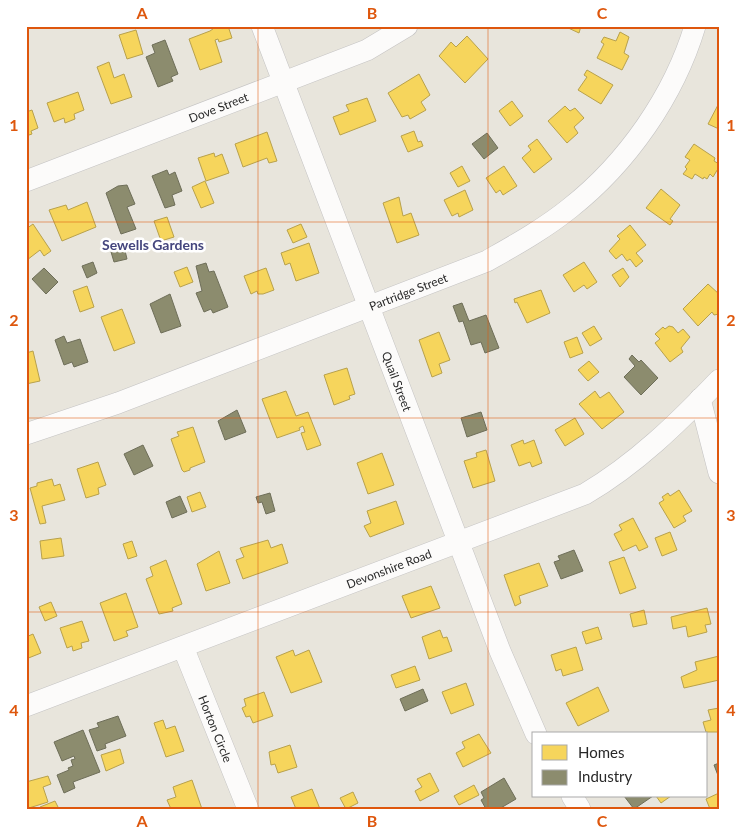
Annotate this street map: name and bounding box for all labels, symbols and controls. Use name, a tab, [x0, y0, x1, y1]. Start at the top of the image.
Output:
text: A	[135, 3, 148, 22]
text: B	[367, 3, 377, 22]
text: C	[597, 3, 608, 22]
street label: Dove Street	[186, 89, 251, 125]
text: 1	[9, 115, 19, 134]
text: 1	[726, 115, 736, 134]
district label: Sewells Gardens	[102, 236, 204, 253]
street label: Partridge Street	[367, 269, 450, 313]
text: 2	[9, 310, 19, 329]
text: 2	[726, 310, 736, 329]
street label: Quail Street	[379, 349, 416, 414]
text: 3	[9, 505, 19, 524]
text: 3	[726, 505, 736, 524]
street label: Devonshire Road	[344, 545, 433, 591]
street label: Horton Circle	[196, 693, 236, 764]
text: 4	[9, 700, 19, 719]
text: 4	[726, 700, 736, 719]
legend	[532, 732, 708, 798]
text: Homes	[578, 743, 624, 761]
text: Industry	[578, 767, 633, 785]
text: A	[135, 811, 148, 830]
text: B	[367, 811, 377, 830]
text: C	[597, 811, 608, 830]

